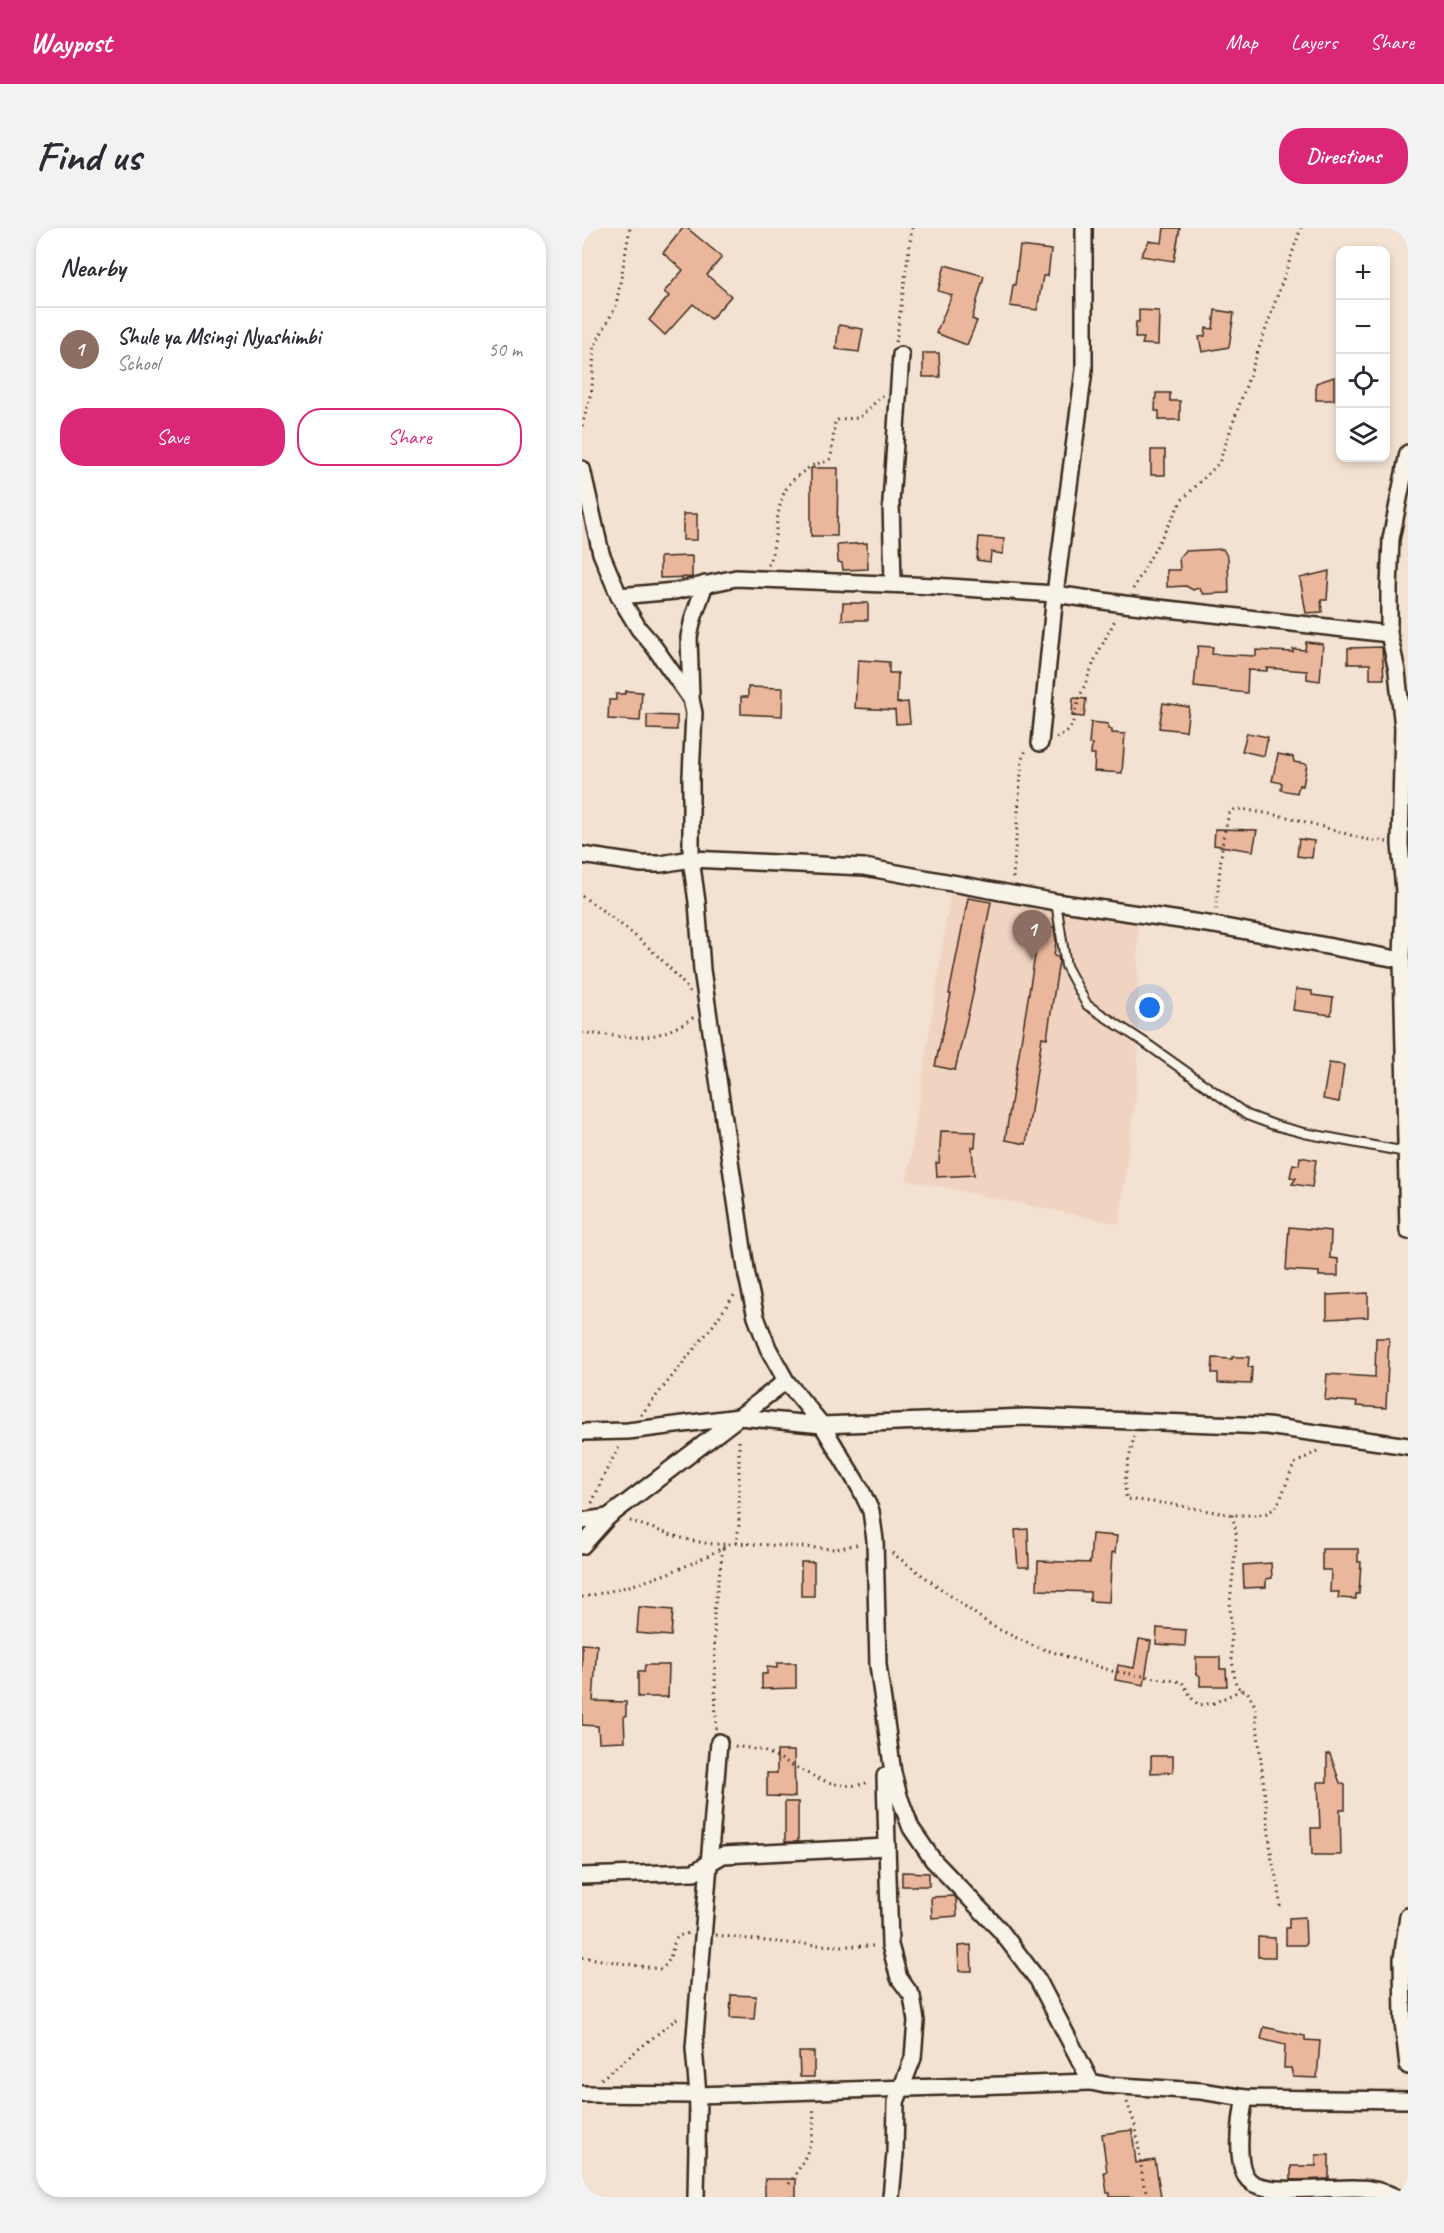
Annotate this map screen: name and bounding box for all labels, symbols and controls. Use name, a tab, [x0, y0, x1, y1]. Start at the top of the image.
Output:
text: Waypost	[30, 25, 111, 60]
text: Map	[1225, 29, 1258, 55]
text: Layers	[1291, 29, 1337, 55]
text: Share	[1370, 29, 1414, 55]
button: Directions	[1279, 128, 1408, 184]
text: Find us	[36, 130, 141, 183]
map controls	[1336, 246, 1390, 462]
button: +	[1336, 246, 1390, 300]
text: Nearby	[60, 251, 125, 284]
button: −	[1336, 300, 1390, 354]
text: Shule ya Msingi Nyashimbi	[117, 323, 321, 351]
text: 1	[75, 337, 84, 362]
text: 50 m	[488, 337, 522, 362]
text: School	[117, 351, 160, 376]
button: locate	[1336, 354, 1390, 408]
button: Save	[60, 408, 285, 466]
button: Share	[297, 408, 522, 466]
button: layers	[1336, 408, 1390, 462]
pin: 1	[1012, 910, 1052, 960]
your location	[1135, 993, 1164, 1022]

